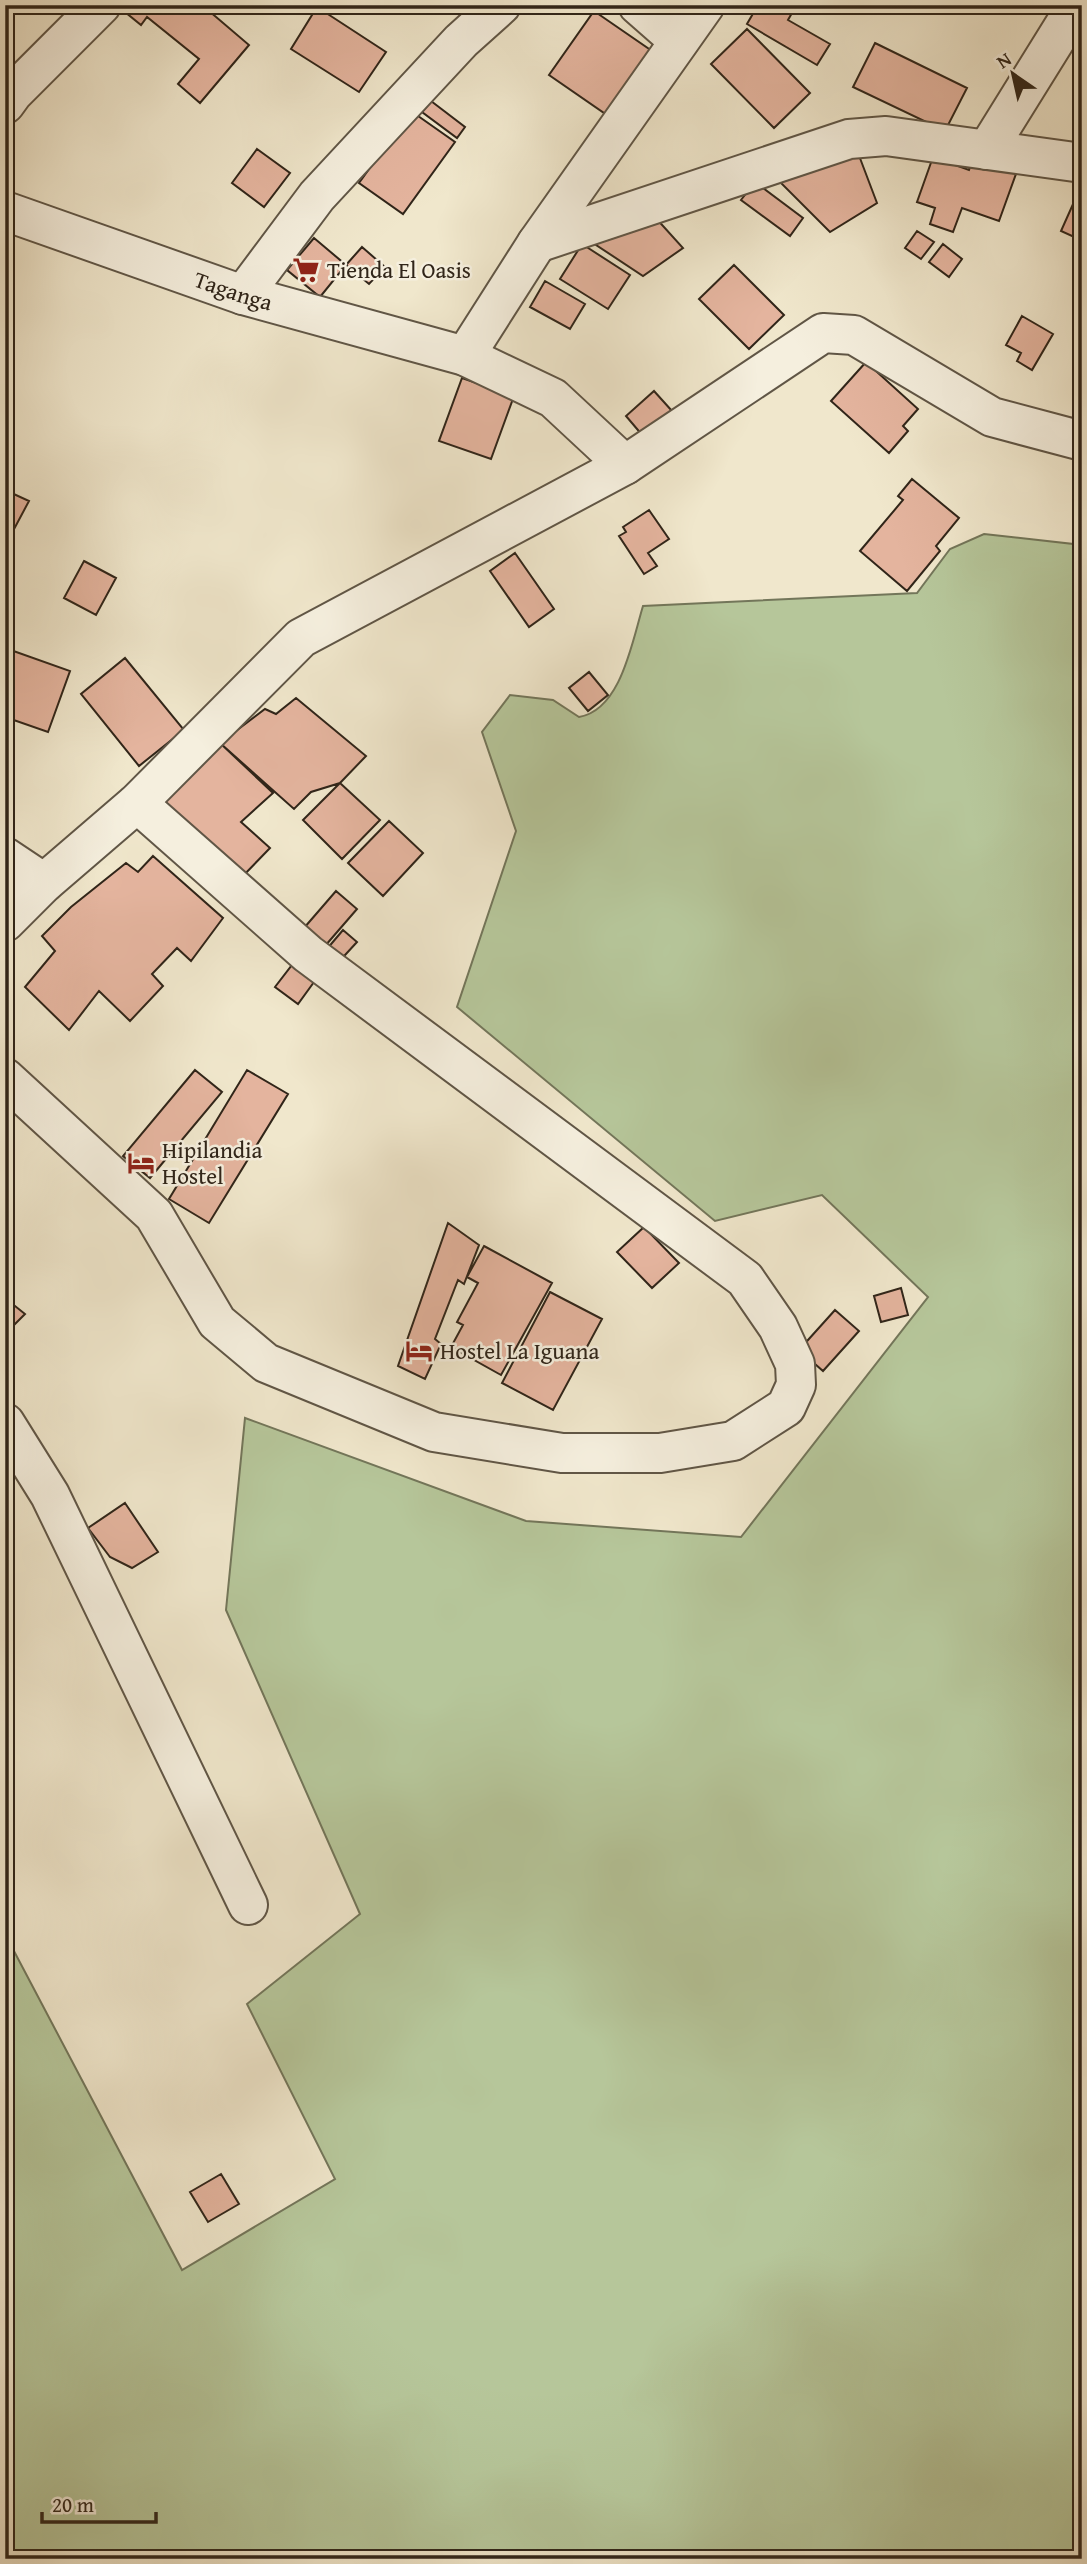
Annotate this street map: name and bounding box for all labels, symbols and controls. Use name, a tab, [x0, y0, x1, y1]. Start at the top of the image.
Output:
north arrow	[978, 38, 1048, 108]
text: N	[990, 45, 1017, 75]
place label: Tienda El Oasis	[327, 253, 471, 286]
supermarket icon: Tienda El Oasis	[291, 255, 321, 285]
street label: Taganga	[190, 262, 276, 318]
place label: Hipilandia Hostel	[162, 1133, 263, 1192]
hotel icon: Hipilandia Hostel	[126, 1148, 156, 1178]
place label: Hostel La Iguana	[440, 1334, 599, 1367]
hotel icon: Hostel La Iguana	[404, 1336, 434, 1366]
scale bar	[42, 2480, 156, 2524]
text: 20 m	[52, 2489, 94, 2520]

